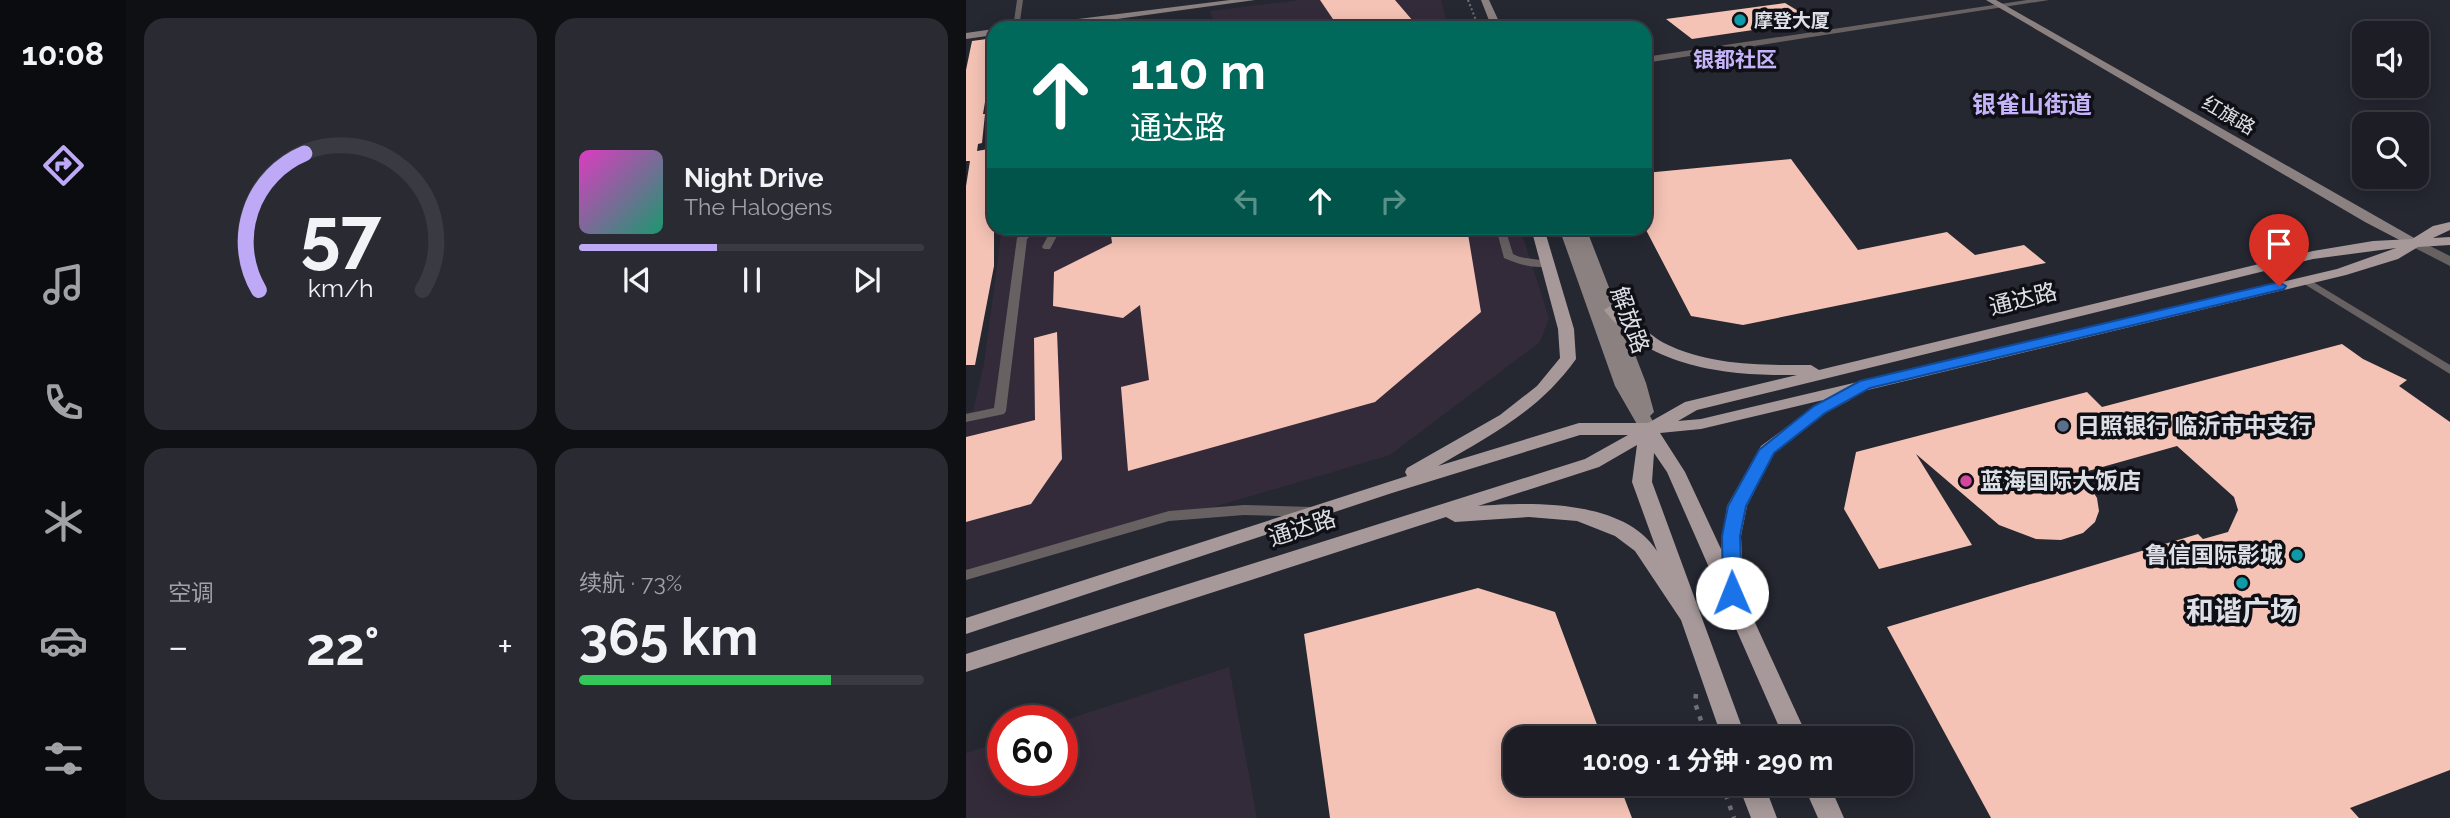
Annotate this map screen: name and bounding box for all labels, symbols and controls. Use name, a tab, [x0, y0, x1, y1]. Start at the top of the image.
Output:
place label: 摩登大厦	[1754, 9, 1830, 31]
marker: 摩登大厦	[1732, 12, 1748, 28]
map controls	[2352, 21, 2429, 189]
button: sound	[2352, 21, 2429, 98]
text: 10:08	[22, 35, 104, 72]
text: 110 m	[1130, 43, 1266, 100]
district label: 银都社区	[1693, 47, 1777, 72]
icon: ahead	[1015, 49, 1106, 140]
district label: 银雀山街道	[1972, 90, 2092, 119]
street label: 红旗路	[2199, 91, 2259, 139]
text: 通达路	[1130, 109, 1226, 146]
button: search	[2352, 112, 2429, 189]
icon: directions	[39, 141, 88, 190]
text: Night Drive	[684, 163, 823, 193]
icon: left	[1228, 182, 1266, 220]
icon: ahead	[1301, 182, 1339, 220]
icon: right	[1374, 182, 1412, 220]
text: 57	[300, 193, 381, 278]
text: The Halogens	[684, 193, 832, 220]
pin	[2249, 214, 2309, 286]
icon: arrive	[2260, 225, 2298, 263]
icon: music	[39, 260, 88, 309]
icon: previous	[618, 261, 656, 299]
icon: pause	[733, 261, 771, 299]
icon: next	[848, 261, 886, 299]
text: km/h	[308, 273, 373, 303]
street label: 通达路	[1986, 277, 2060, 320]
street label: 解放路	[1606, 283, 1655, 357]
icon: phone	[39, 378, 88, 427]
place label: 日照银行 临沂市中支行	[2077, 412, 2313, 439]
marker: 日照银行 临沂市中支行	[2055, 418, 2071, 434]
place label: 蓝海国际大饭店	[1980, 467, 2141, 494]
marker: 蓝海国际大饭店	[1958, 473, 1974, 489]
icon: climate	[39, 497, 88, 546]
street label: 通达路	[1265, 504, 1339, 551]
place label: 鲁信国际影城	[2145, 541, 2283, 568]
marker: 鲁信国际影城	[2289, 547, 2305, 563]
position arrow	[1695, 556, 1769, 630]
text: 续航 · 73%	[579, 569, 682, 596]
marker: 和谐广场	[2234, 575, 2250, 591]
text: 空调	[168, 579, 214, 606]
place label: 和谐广场	[2186, 595, 2298, 628]
text: 365 km	[579, 606, 758, 667]
icon: car	[39, 616, 88, 665]
text: 22°	[306, 616, 379, 677]
text: −	[168, 624, 188, 669]
text: +	[497, 624, 513, 669]
speed limit sign: 60	[987, 705, 1078, 796]
icon: filters	[39, 734, 88, 783]
text: 10:09 · 1 分钟 · 290 m	[1583, 746, 1833, 776]

